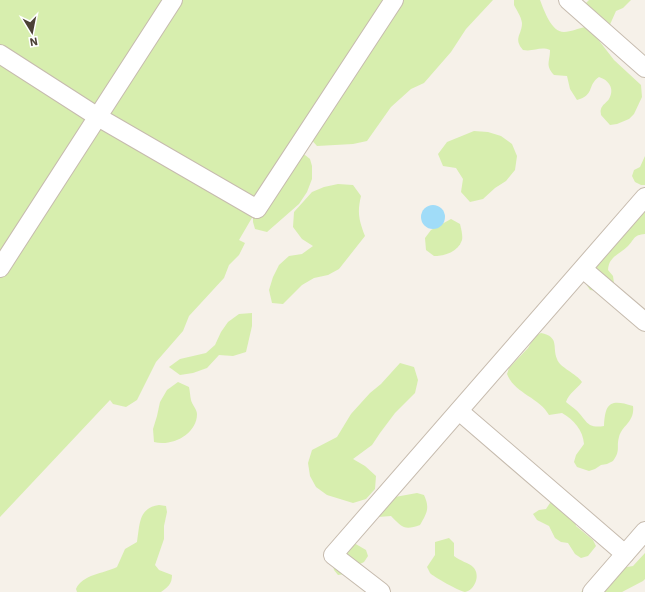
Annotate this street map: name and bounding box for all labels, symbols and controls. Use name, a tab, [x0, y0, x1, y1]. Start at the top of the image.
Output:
north arrow	[12, 12, 52, 52]
text: N	[29, 34, 39, 49]

